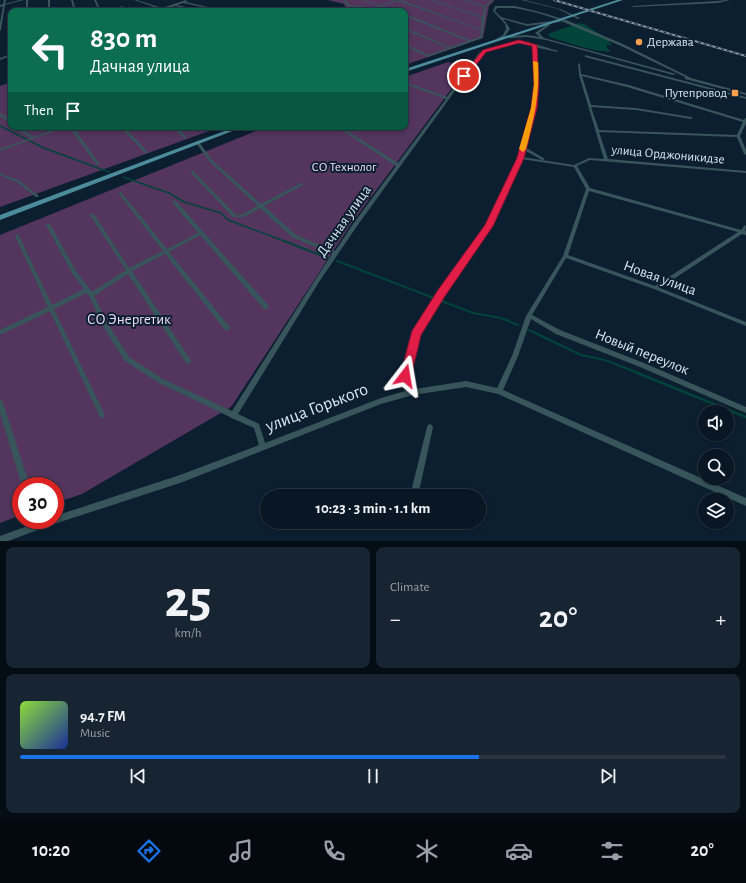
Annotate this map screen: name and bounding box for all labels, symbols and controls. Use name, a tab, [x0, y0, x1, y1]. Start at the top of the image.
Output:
icon: left	[24, 24, 76, 76]
text: 830 m	[90, 25, 157, 53]
place label: Держава	[647, 36, 694, 49]
marker: Держава	[634, 37, 644, 47]
text: Дачная улица	[90, 58, 190, 76]
pin	[447, 59, 481, 93]
icon: arrive	[453, 65, 475, 87]
place label: Путепровод	[664, 87, 727, 100]
marker: Путепровод	[730, 88, 740, 98]
icon: arrive	[62, 100, 84, 122]
text: Then	[24, 103, 54, 118]
street label: улица Орджоникидзе	[610, 143, 725, 166]
park label: СО Технолог	[311, 161, 377, 174]
street label: Дачная улица	[314, 182, 374, 259]
street label: Новая улица	[622, 258, 699, 298]
park label: СО Энергетик	[87, 312, 171, 327]
street label: Новый переулок	[593, 326, 691, 378]
position arrow	[384, 355, 426, 397]
street label: улица Горького	[262, 380, 371, 436]
map controls	[698, 405, 734, 529]
button: sound	[698, 405, 734, 441]
button: search	[698, 449, 734, 485]
speed limit sign: 30	[12, 477, 64, 529]
button: layers	[698, 493, 734, 529]
text: 10:23 · 3 min · 1.1 km	[316, 501, 430, 516]
text: 25	[165, 574, 211, 626]
text: Climate	[390, 581, 429, 594]
text: 20°	[539, 603, 577, 633]
text: −	[390, 608, 401, 630]
text: +	[715, 608, 726, 630]
text: km/h	[175, 627, 201, 640]
text: 94.7 FM	[80, 709, 126, 724]
text: Music	[80, 727, 110, 740]
icon: previous	[127, 765, 149, 787]
icon: pause	[362, 765, 384, 787]
icon: next	[597, 765, 619, 787]
icon: directions	[135, 837, 163, 865]
icon: music	[227, 837, 255, 865]
icon: phone	[320, 837, 348, 865]
icon: climate	[413, 837, 441, 865]
icon: car	[505, 837, 533, 865]
icon: filters	[598, 837, 626, 865]
text: 10:20	[32, 842, 70, 860]
text: 20°	[691, 842, 714, 860]

